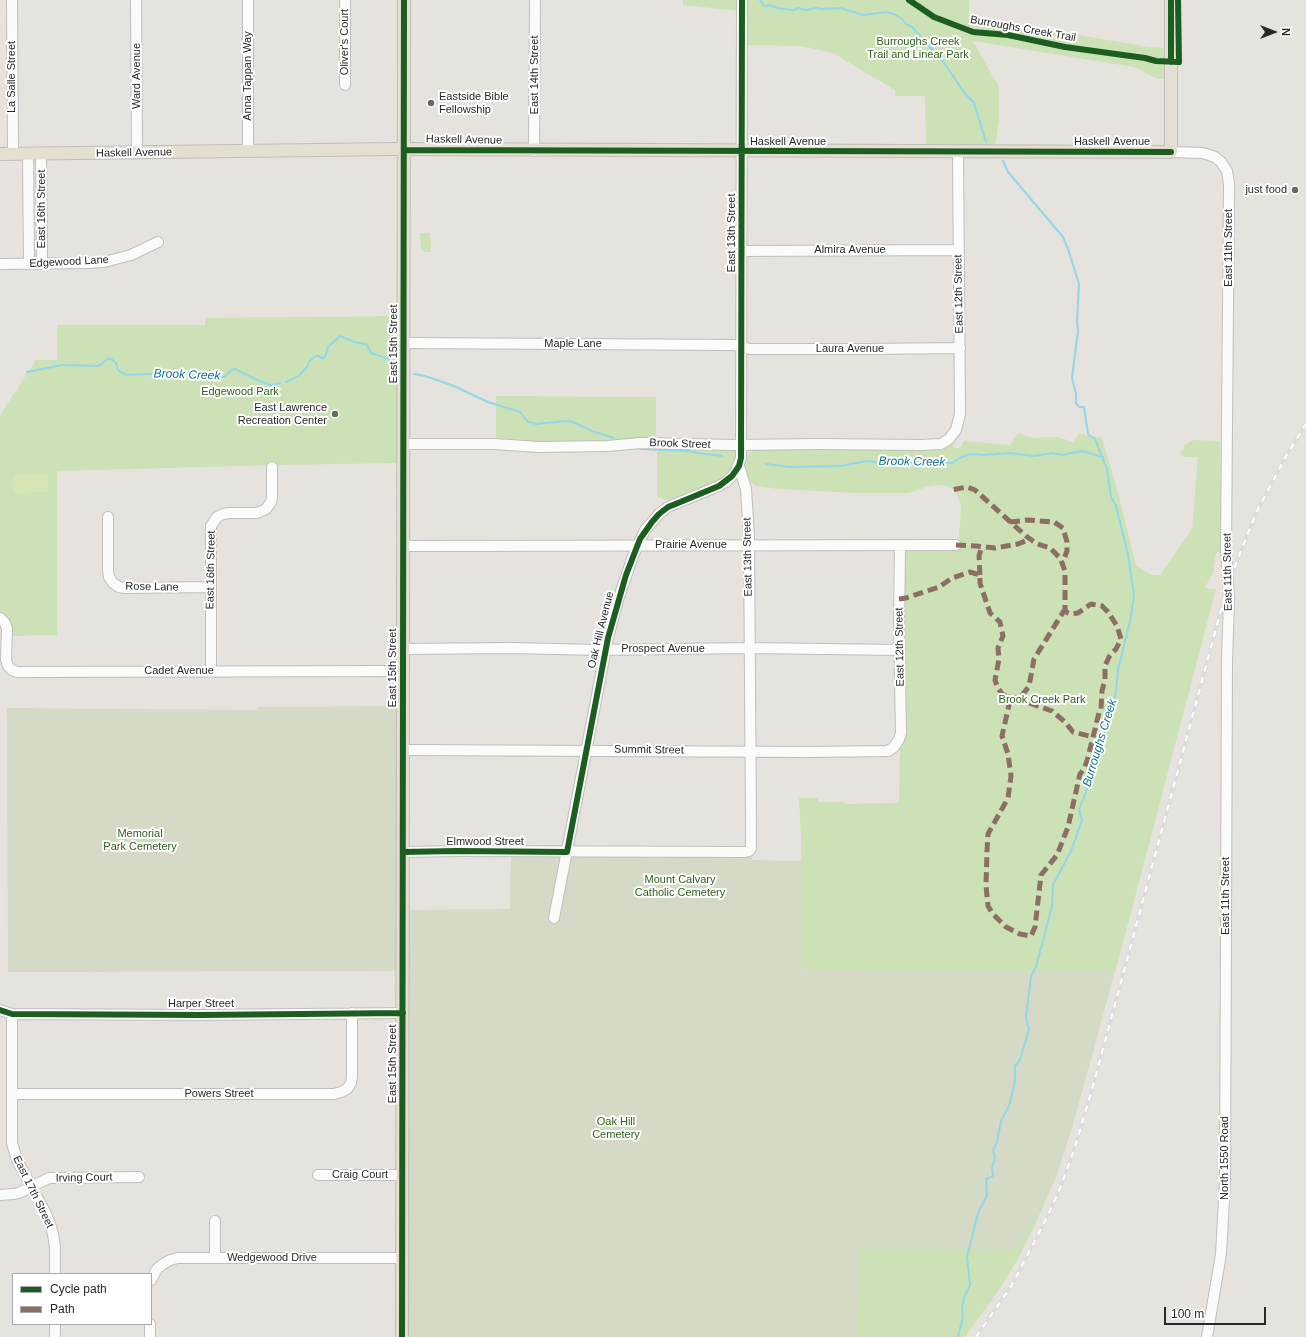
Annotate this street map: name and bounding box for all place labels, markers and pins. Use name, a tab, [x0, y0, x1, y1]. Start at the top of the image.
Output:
place label: Eastside Bible Fellowship	[439, 90, 509, 116]
marker: Eastside Bible Fellowship	[426, 98, 436, 108]
place label: just food	[1245, 183, 1287, 197]
marker: just food	[1290, 185, 1300, 195]
place label: East Lawrence Recreation Center	[238, 401, 327, 427]
marker: East Lawrence Recreation Center	[330, 409, 340, 419]

